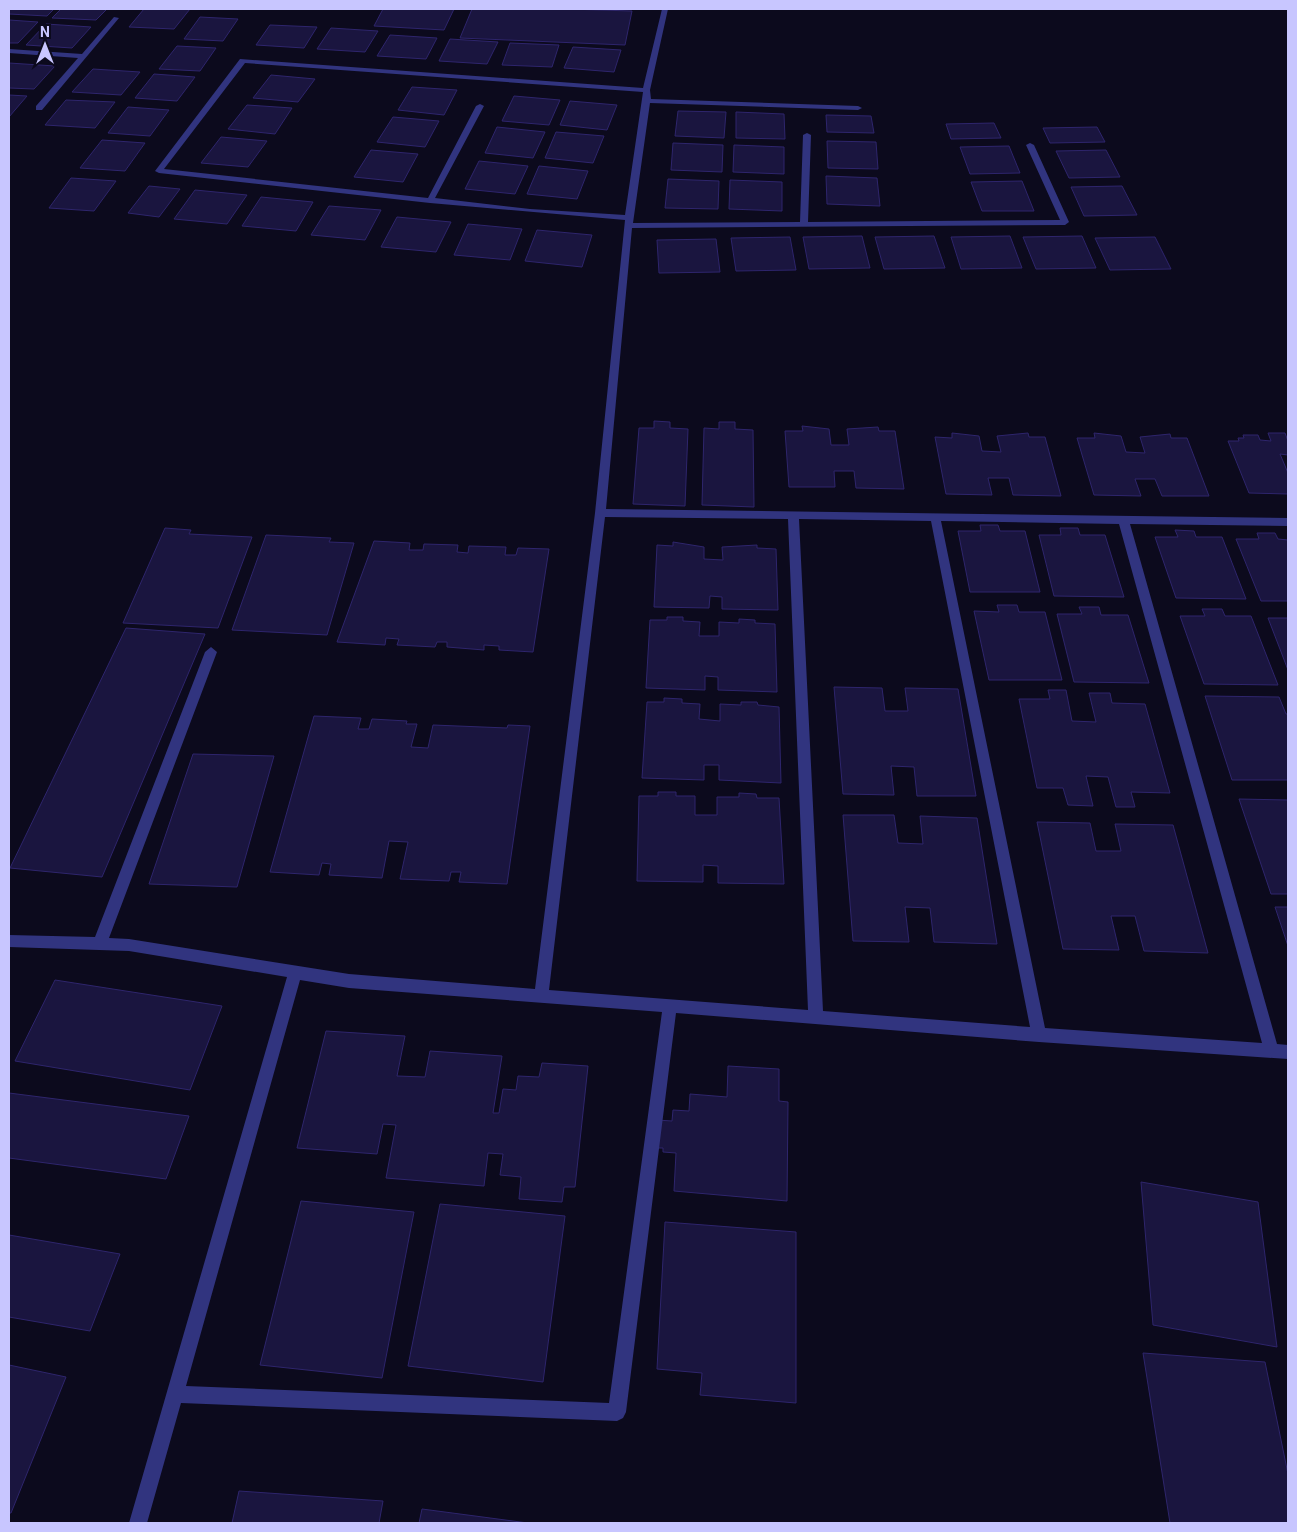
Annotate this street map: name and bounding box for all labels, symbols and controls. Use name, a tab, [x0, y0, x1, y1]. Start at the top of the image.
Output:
north arrow	[20, 20, 70, 70]
text: N	[40, 24, 50, 40]

